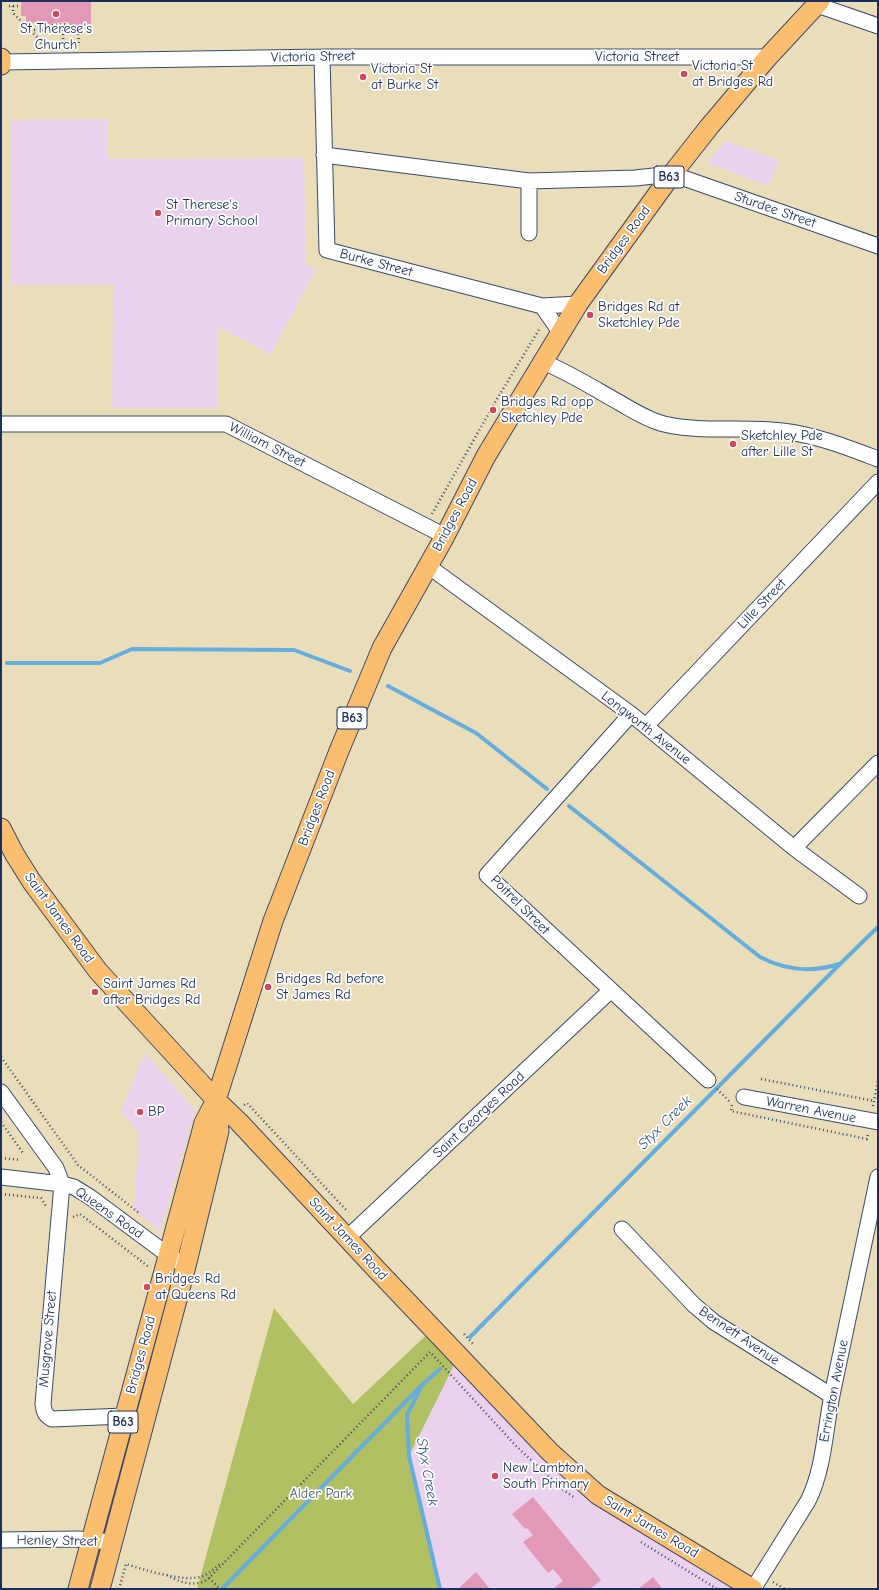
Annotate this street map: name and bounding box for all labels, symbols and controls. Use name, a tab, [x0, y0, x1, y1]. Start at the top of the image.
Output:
marker: St Therese's Church	[51, 9, 61, 19]
place label: St Therese's Church	[20, 21, 92, 54]
street label: Victoria Street	[271, 48, 355, 66]
street label: Victoria Street	[595, 49, 679, 65]
place label: Victoria St at Bridges Rd	[692, 58, 773, 90]
place label: Victoria St at Burke St	[371, 61, 438, 94]
marker: Victoria St at Bridges Rd	[679, 69, 689, 79]
marker: Victoria St at Burke St	[358, 72, 368, 82]
road number: B63	[654, 166, 684, 188]
street label: Sturdee Street	[732, 188, 818, 232]
place label: St Therese's Primary School	[166, 197, 258, 230]
street label: Bridges Road	[594, 203, 654, 277]
marker: St Therese's Primary School	[153, 208, 163, 218]
street label: Burke Street	[338, 245, 414, 281]
place label: Bridges Rd at Sketchley Pde	[598, 299, 680, 332]
marker: Bridges Rd at Sketchley Pde	[585, 310, 595, 320]
place label: Bridges Rd opp Sketchley Pde	[501, 394, 593, 426]
marker: Bridges Rd opp Sketchley Pde	[488, 405, 498, 415]
street label: William Street	[226, 419, 308, 471]
place label: Sketchley Pde after Lille St	[741, 428, 823, 460]
marker: Sketchley Pde after Lille St	[728, 439, 738, 449]
street label: Bridges Road	[429, 476, 481, 554]
street label: Lille Street	[734, 575, 790, 633]
street label: Longworth Avenue	[598, 688, 694, 768]
road number: B63	[337, 707, 367, 729]
street label: Bridges Road	[295, 768, 339, 848]
street label: Saint James Road	[21, 870, 97, 966]
street label: Poitrel Street	[487, 872, 553, 938]
place label: Bridges Rd before St James Rd	[276, 971, 384, 1004]
place label: Saint James Rd after Bridges Rd	[103, 976, 200, 1008]
marker: Bridges Rd before St James Rd	[263, 982, 273, 992]
marker: Saint James Rd after Bridges Rd	[90, 987, 100, 997]
street label: Saint Georges Road	[430, 1068, 528, 1162]
water label: Styx Creek	[634, 1092, 696, 1154]
street label: Warren Avenue	[765, 1093, 857, 1127]
place label: BP	[148, 1104, 165, 1120]
marker: BP	[135, 1107, 145, 1117]
street label: Queens Road	[72, 1183, 146, 1243]
street label: Saint James Road	[305, 1194, 391, 1284]
place label: Bridges Rd at Queens Rd	[155, 1271, 236, 1304]
marker: Bridges Rd at Queens Rd	[142, 1282, 152, 1292]
street label: Musgrove Street	[35, 1290, 61, 1388]
street label: Bennett Avenue	[696, 1303, 782, 1369]
street label: Bridges Road	[123, 1314, 159, 1396]
street label: Errington Avenue	[816, 1338, 852, 1444]
road number: B63	[108, 1411, 138, 1433]
water label: Styx Creek	[412, 1437, 442, 1507]
place label: New Lambton South Primary	[503, 1460, 589, 1492]
marker: New Lambton South Primary	[490, 1471, 500, 1481]
park label: Alder Park	[290, 1486, 352, 1502]
street label: Saint James Road	[601, 1492, 701, 1562]
street label: Henley Street	[16, 1532, 98, 1550]

